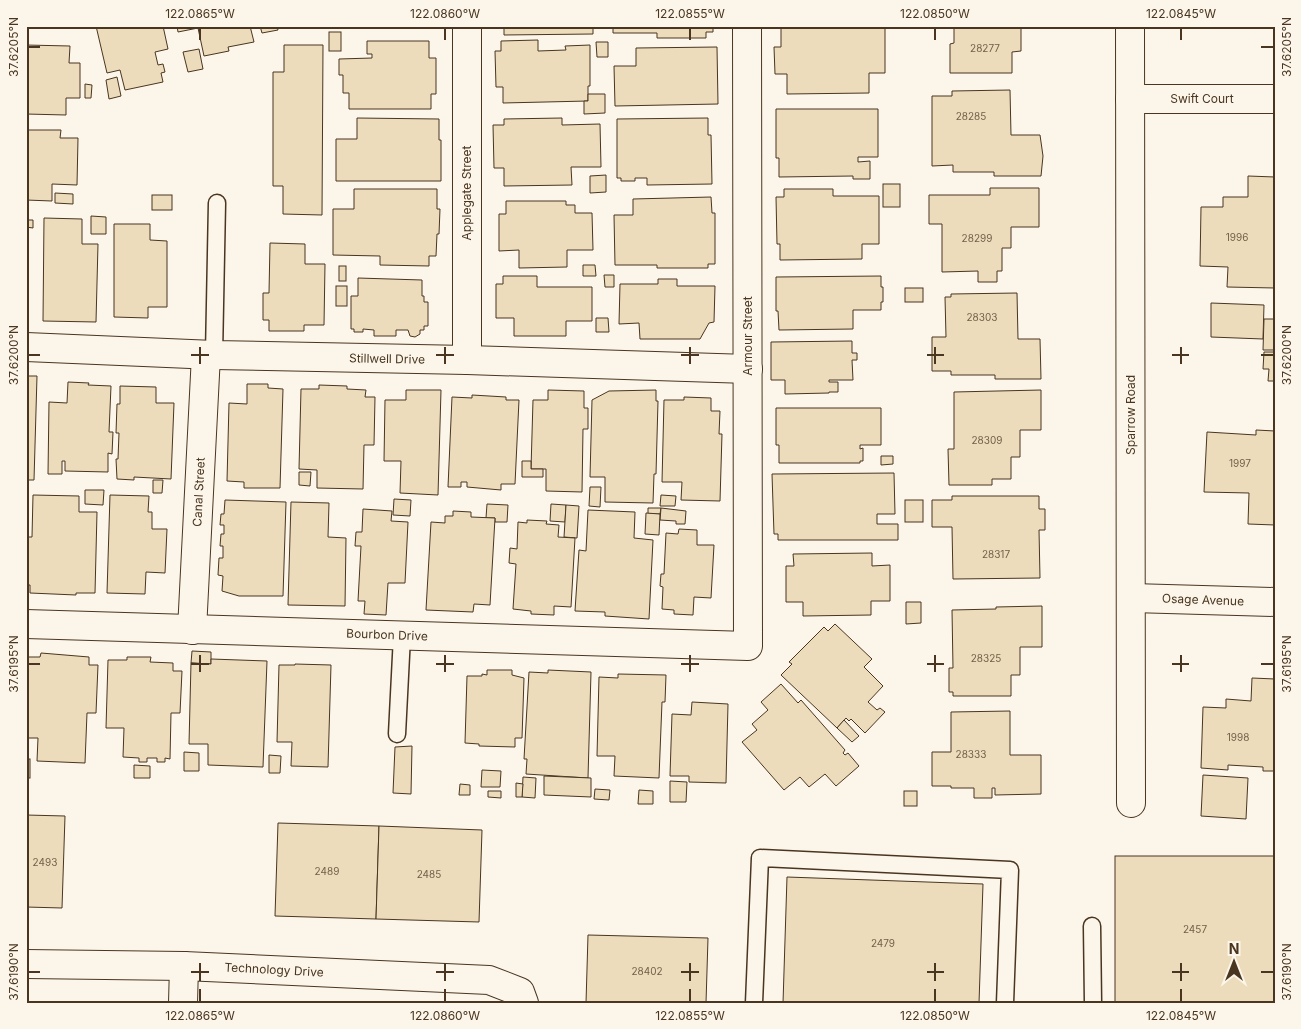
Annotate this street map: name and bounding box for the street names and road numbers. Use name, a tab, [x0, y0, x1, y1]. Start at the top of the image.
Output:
street label: Swift Court	[1170, 91, 1234, 106]
street label: Applegate Street	[459, 145, 474, 241]
street label: Armour Street	[740, 296, 755, 376]
street label: Stillwell Drive	[349, 350, 425, 367]
street label: Sparrow Road	[1123, 375, 1138, 455]
street label: Canal Street	[189, 457, 208, 527]
street label: Osage Avenue	[1162, 591, 1244, 608]
street label: Bourbon Drive	[346, 626, 428, 643]
street label: Technology Drive	[224, 959, 324, 980]

